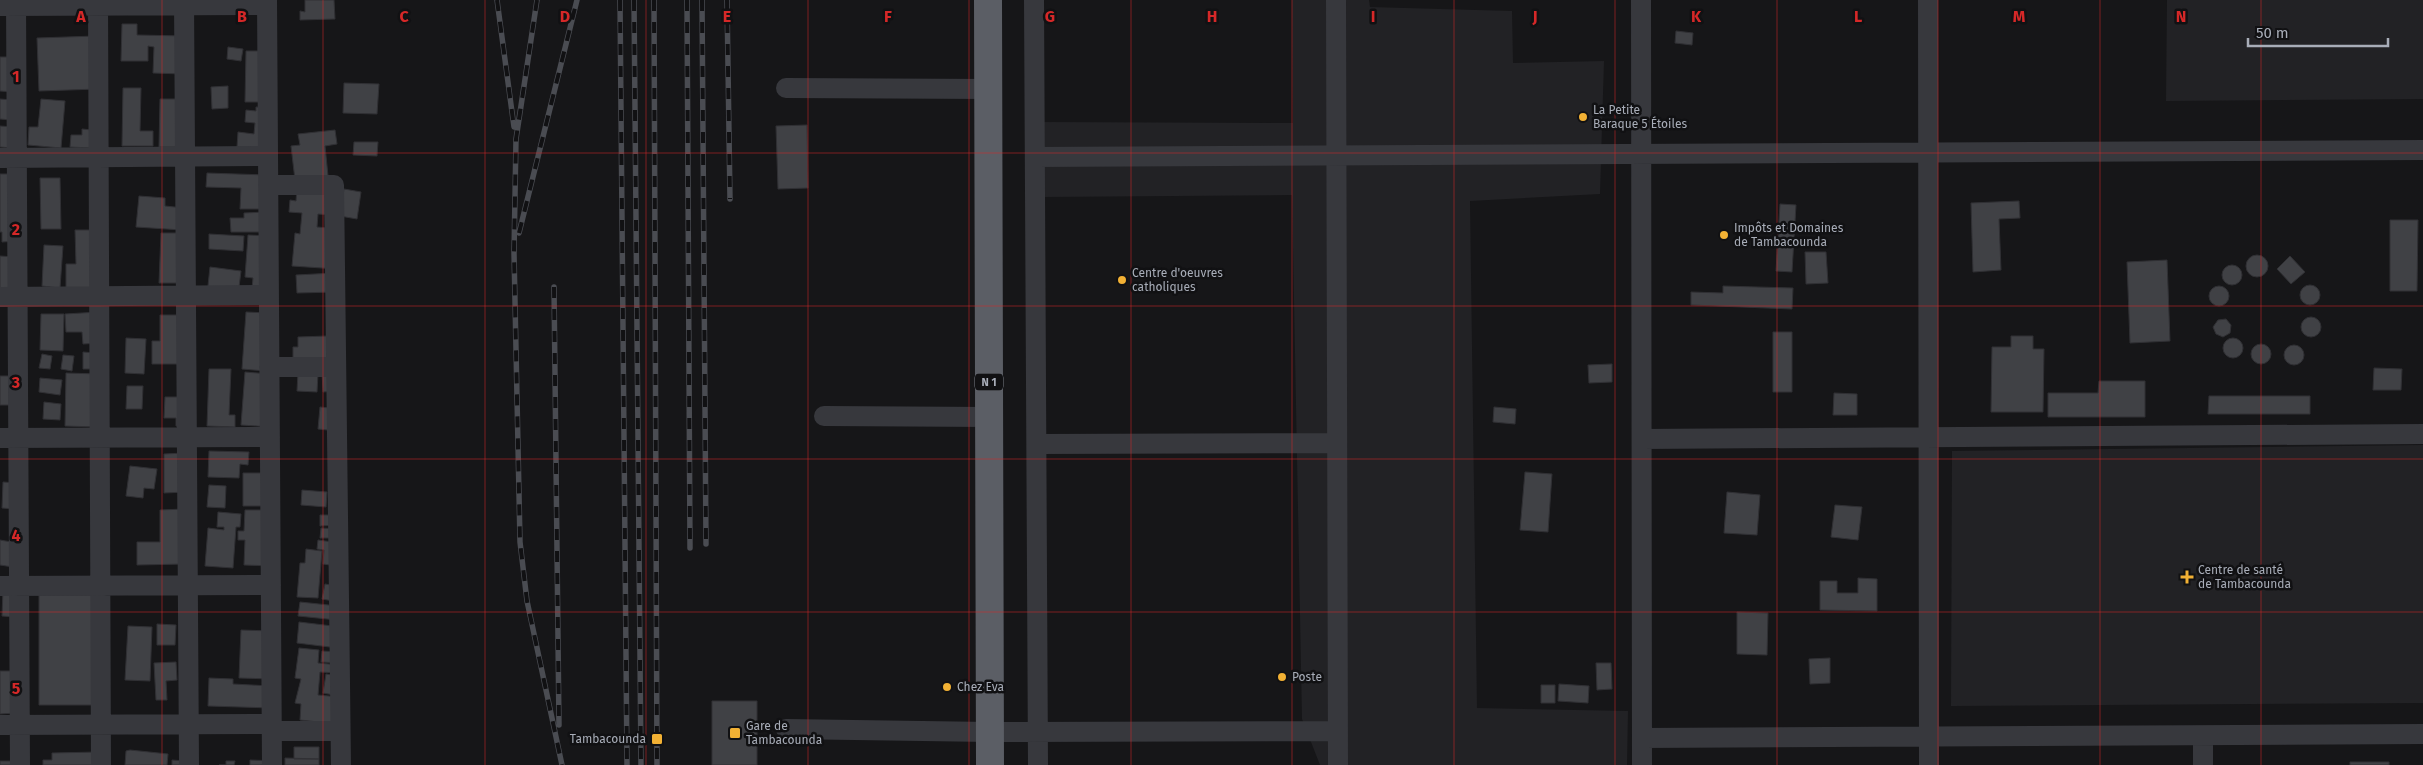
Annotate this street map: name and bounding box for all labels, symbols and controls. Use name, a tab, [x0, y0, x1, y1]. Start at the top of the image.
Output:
text: A	[75, 7, 86, 26]
text: B	[237, 7, 247, 26]
text: C	[399, 7, 409, 26]
text: D	[560, 7, 570, 26]
text: E	[723, 7, 731, 26]
text: F	[884, 7, 892, 26]
text: G	[1045, 7, 1055, 26]
text: H	[1207, 7, 1217, 26]
text: I	[1371, 7, 1375, 26]
text: J	[1531, 7, 1538, 26]
text: K	[1691, 7, 1702, 26]
text: L	[1854, 7, 1862, 26]
text: M	[2013, 7, 2026, 26]
text: N	[2176, 7, 2186, 26]
scale bar	[2248, 15, 2388, 47]
text: 50 m	[2256, 24, 2289, 42]
text: 1	[12, 67, 20, 86]
place label: La Petite Baraque 5 Étoiles	[1593, 103, 1687, 131]
marker: La Petite Baraque 5 Étoiles	[1577, 111, 1589, 123]
text: 2	[12, 220, 20, 239]
place label: Impôts et Domaines de Tambacounda	[1734, 221, 1844, 249]
marker: Impôts et Domaines de Tambacounda	[1718, 229, 1730, 241]
place label: Centre d'oeuvres catholiques	[1132, 266, 1223, 294]
marker: Centre d'oeuvres catholiques	[1116, 274, 1128, 286]
text: 3	[11, 373, 20, 392]
road number: N 1	[975, 374, 1003, 391]
text: 4	[11, 526, 21, 545]
place label: Centre de santé de Tambacounda	[2198, 563, 2291, 591]
marker: Centre de santé de Tambacounda	[2180, 570, 2194, 584]
place label: Poste	[1292, 670, 1322, 684]
marker: Poste	[1276, 671, 1288, 683]
text: 5	[12, 679, 21, 698]
place label: Chez Eva	[957, 680, 1004, 694]
marker: Chez Eva	[941, 681, 953, 693]
place label: Gare de Tambacounda	[746, 719, 822, 747]
marker: Gare de Tambacounda	[728, 726, 742, 740]
place label: Tambacounda	[570, 732, 646, 746]
marker: Tambacounda	[650, 732, 664, 746]

